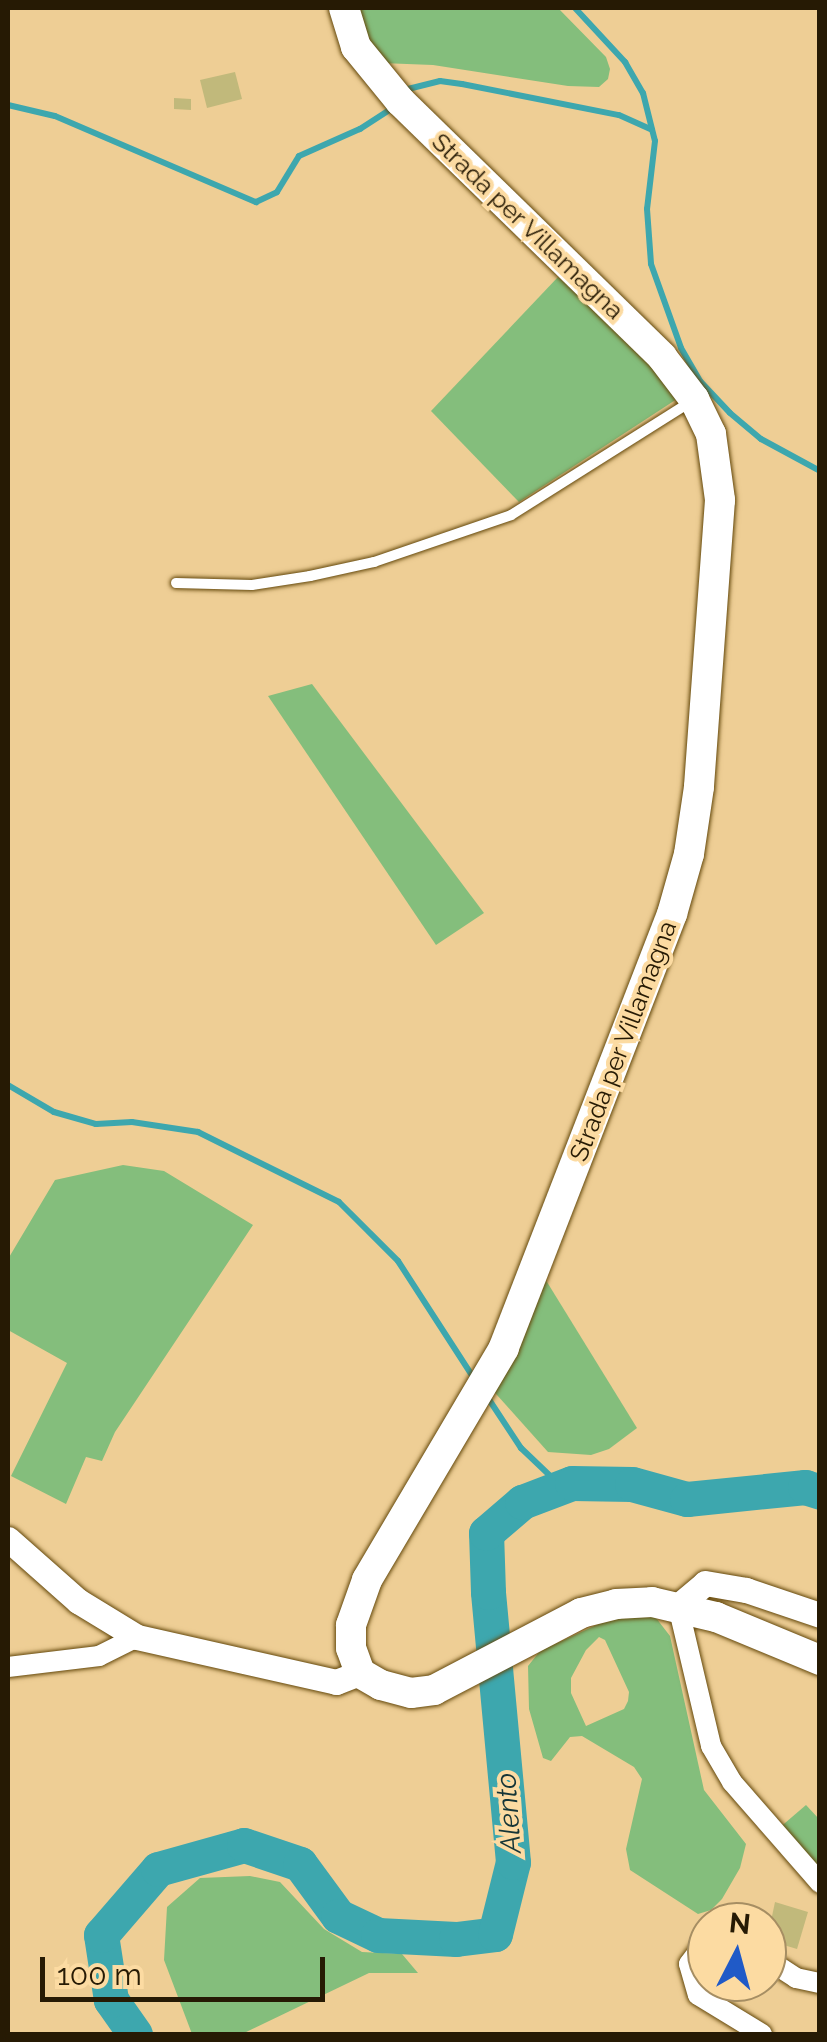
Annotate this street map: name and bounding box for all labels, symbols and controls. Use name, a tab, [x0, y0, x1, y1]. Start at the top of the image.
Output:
street label: Strada per Villamagna	[425, 126, 631, 326]
street label: Strada per Villamagna	[563, 916, 683, 1166]
water label: Alento	[489, 1772, 529, 1854]
north arrow	[687, 1902, 787, 2002]
text: N	[728, 1906, 752, 1941]
scale bar	[45, 1937, 330, 1999]
text: 100 m	[57, 1957, 142, 1992]

